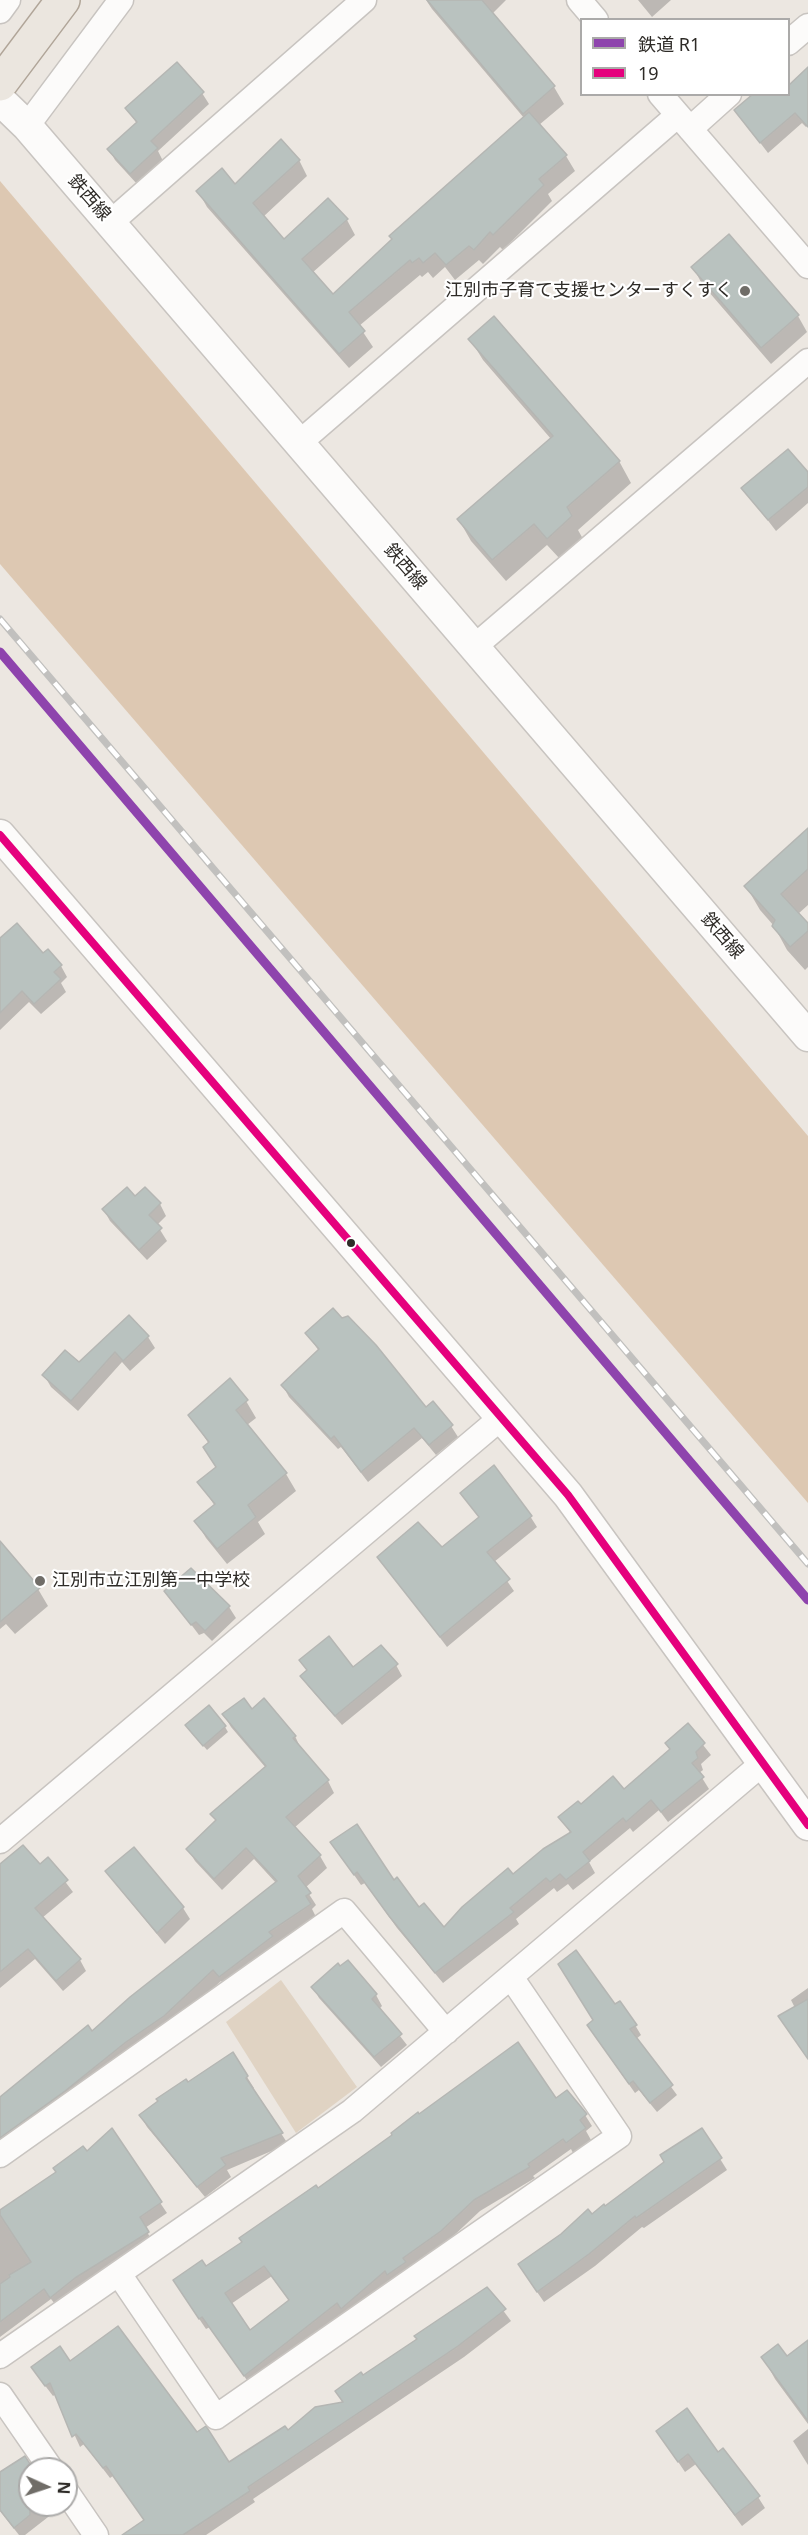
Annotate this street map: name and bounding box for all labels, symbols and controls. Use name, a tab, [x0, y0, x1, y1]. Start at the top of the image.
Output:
legend	[580, 18, 790, 96]
text: 鉄道 R1	[638, 32, 700, 56]
text: 19	[638, 61, 659, 85]
street label: 鉄西線	[63, 171, 115, 225]
place label: 江別市子育て支援センターすくすく	[445, 280, 733, 302]
marker: 江別市子育て支援センターすくすく	[738, 284, 752, 298]
street label: 鉄西線	[379, 540, 431, 594]
street label: 鉄西線	[696, 909, 748, 963]
unlabelled marker	[345, 1237, 357, 1249]
place label: 江別市立江別第一中学校	[52, 1570, 250, 1592]
marker: 江別市立江別第一中学校	[33, 1574, 47, 1588]
north arrow	[18, 2457, 78, 2517]
text: N	[53, 2481, 75, 2495]

